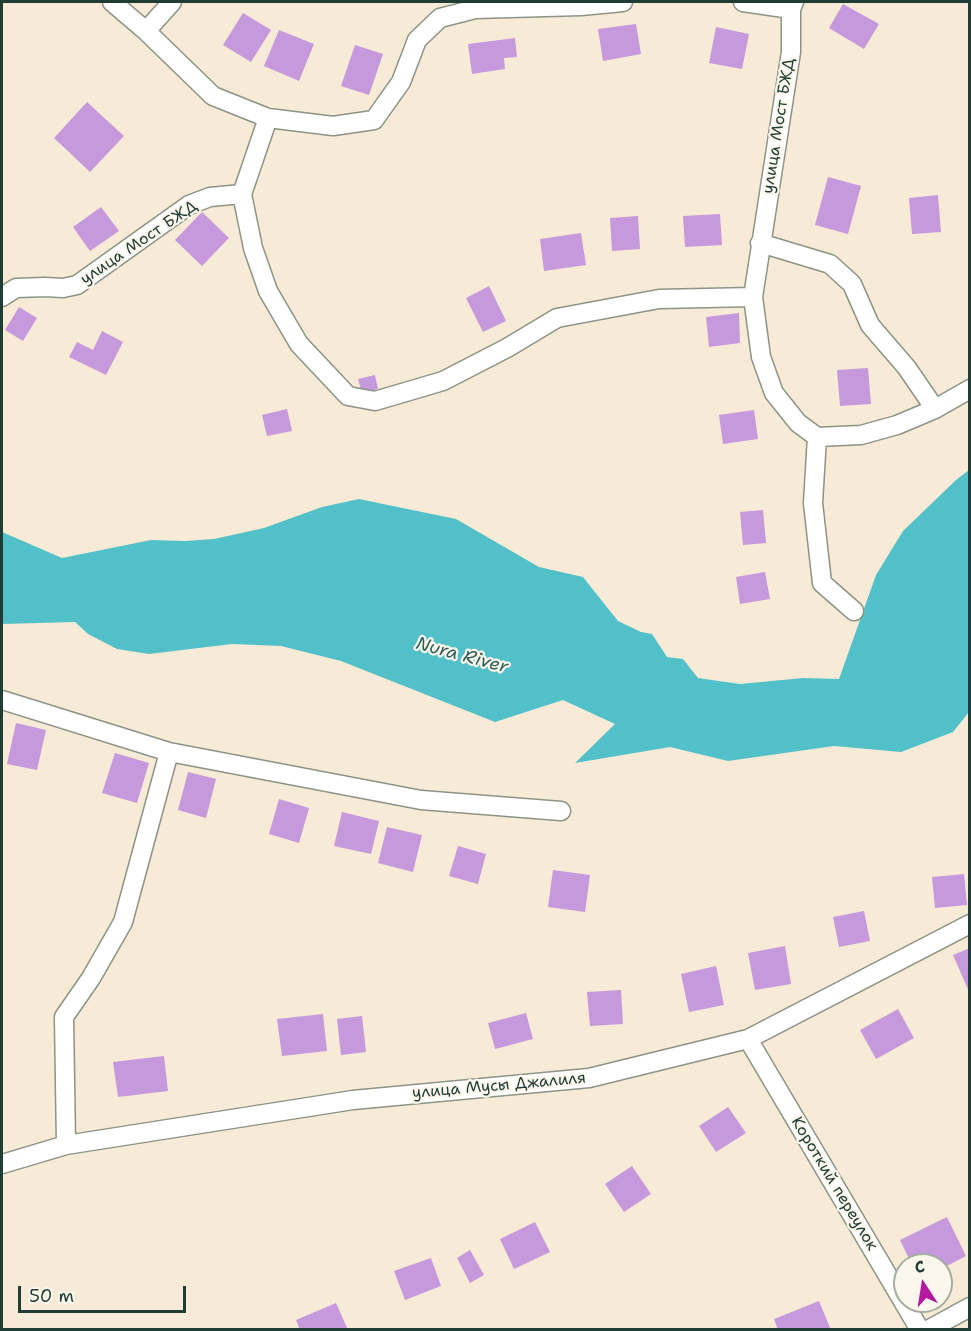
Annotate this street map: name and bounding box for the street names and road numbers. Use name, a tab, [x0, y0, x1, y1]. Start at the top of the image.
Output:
street label: улица Мост БЖД	[759, 57, 799, 195]
street label: улица Мост БЖД	[77, 197, 201, 289]
street label: улица Мусы Джалиля	[411, 1069, 587, 1103]
street label: Короткий переулок	[787, 1114, 881, 1254]

